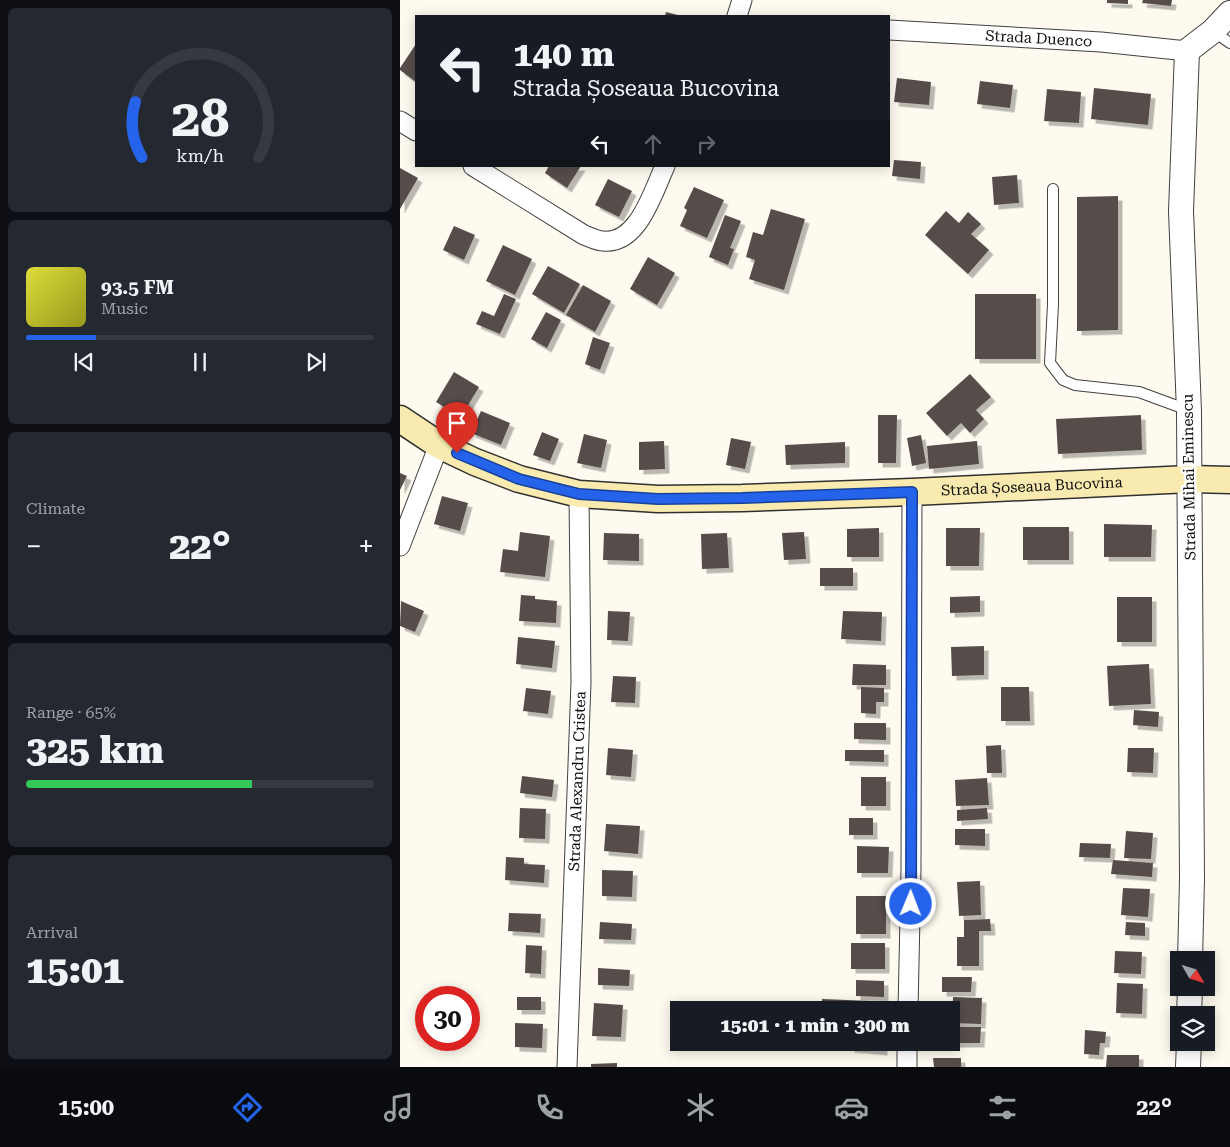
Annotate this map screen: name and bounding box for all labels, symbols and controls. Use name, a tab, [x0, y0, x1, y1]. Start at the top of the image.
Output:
street label: Strada Duenco	[985, 26, 1093, 50]
text: 140 m	[513, 34, 614, 75]
icon: left	[430, 35, 495, 100]
text: Strada Șoseaua Bucovina	[513, 76, 779, 101]
text: 28	[171, 88, 229, 149]
icon: left	[586, 130, 614, 158]
icon: ahead	[639, 130, 667, 158]
icon: right	[692, 130, 720, 158]
text: km/h	[176, 145, 224, 166]
text: 93.5 FM	[101, 276, 174, 299]
text: Music	[101, 299, 148, 318]
icon: previous	[70, 348, 98, 376]
icon: pause	[186, 348, 214, 376]
icon: next	[302, 348, 330, 376]
street label: Strada Mihai Eminescu	[1179, 393, 1199, 560]
pin	[436, 402, 478, 453]
icon: arrive	[443, 409, 471, 437]
street label: Strada Șoseaua Bucovina	[941, 473, 1123, 500]
text: Climate	[26, 499, 85, 518]
text: 22°	[169, 524, 231, 568]
text: −	[26, 530, 42, 563]
text: +	[358, 530, 374, 563]
street label: Strada Alexandru Cristea	[565, 691, 590, 872]
text: Range · 65%	[26, 703, 116, 722]
text: 325 km	[26, 728, 164, 772]
position arrow	[884, 877, 936, 929]
text: Arrival	[26, 923, 78, 942]
text: 15:01	[26, 948, 124, 992]
north arrow	[1170, 951, 1215, 996]
map controls	[1170, 951, 1215, 1051]
speed limit sign: 30	[415, 986, 480, 1051]
button: layers	[1170, 1006, 1215, 1051]
text: 15:01 · 1 min · 300 m	[720, 1014, 910, 1037]
icon: directions	[230, 1090, 265, 1125]
icon: music	[381, 1090, 416, 1125]
icon: phone	[532, 1090, 567, 1125]
icon: climate	[683, 1090, 718, 1125]
icon: car	[834, 1090, 869, 1125]
icon: filters	[985, 1090, 1020, 1125]
text: 15:00	[58, 1095, 114, 1120]
text: 22°	[1136, 1095, 1172, 1120]

